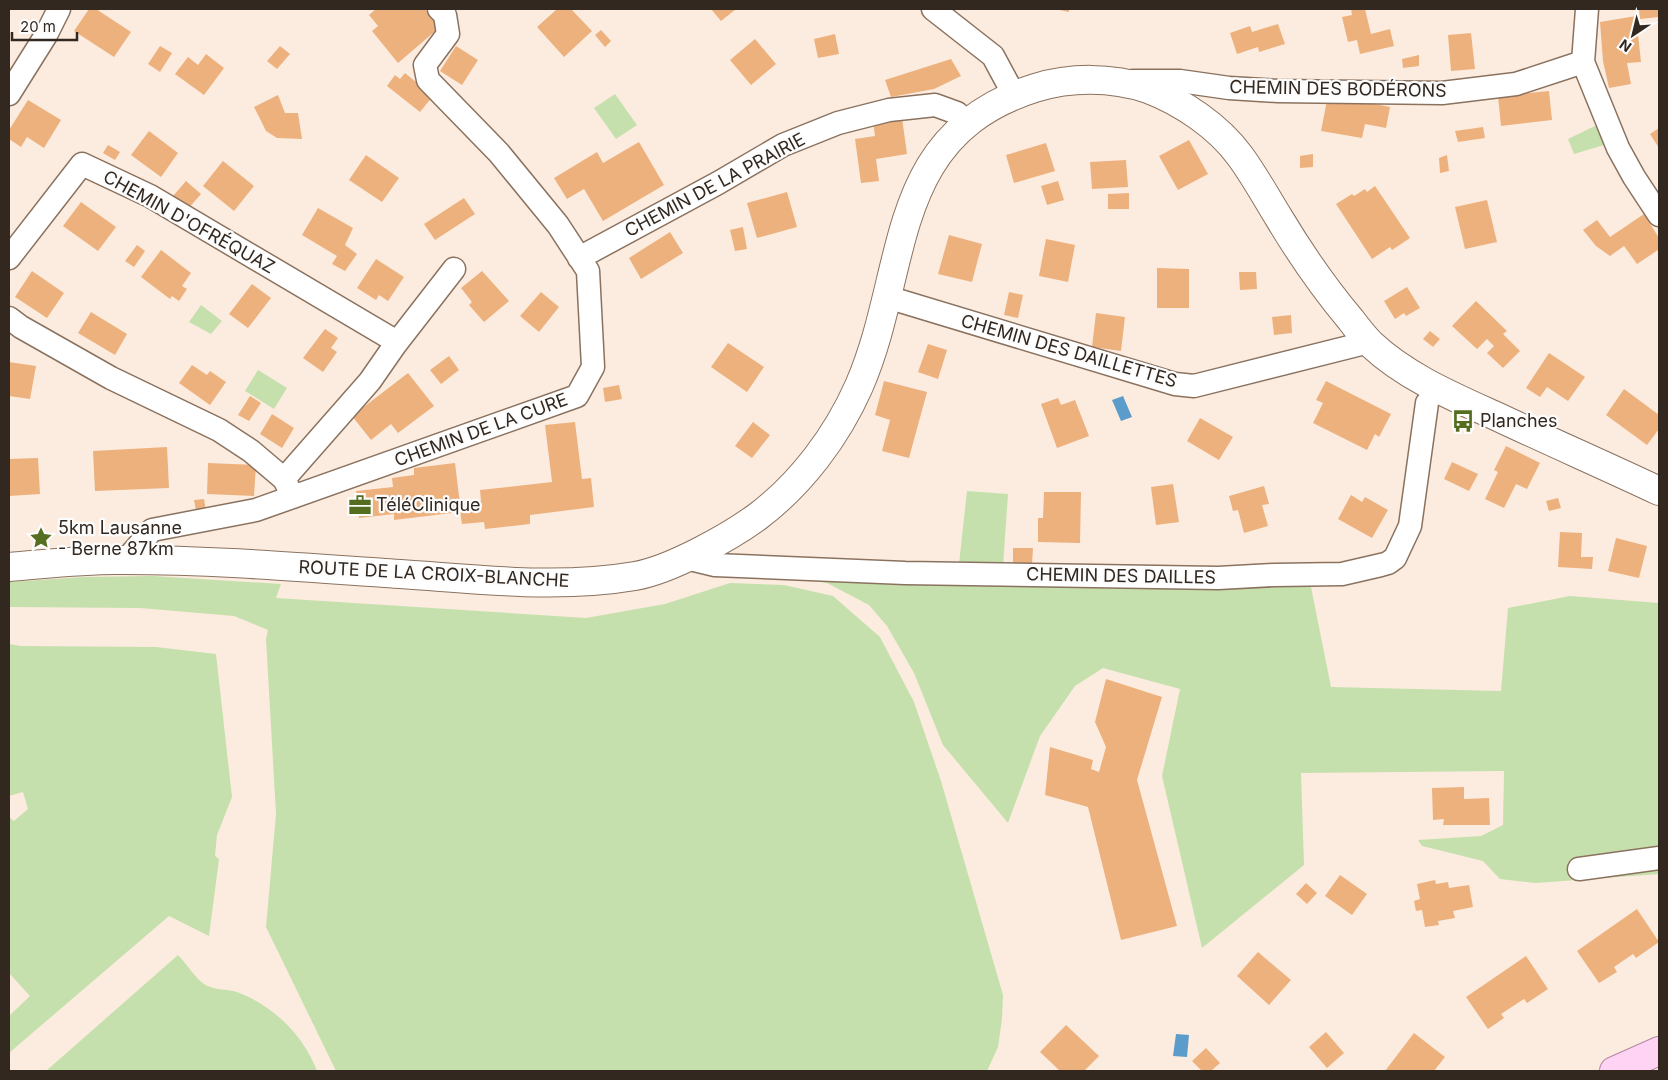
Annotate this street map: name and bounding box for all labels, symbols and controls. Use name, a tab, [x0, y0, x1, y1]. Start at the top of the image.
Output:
scale bar	[12, 10, 78, 42]
north arrow	[1608, 10, 1658, 60]
text: 20 m	[20, 17, 56, 36]
text: N	[1616, 36, 1635, 56]
street label: CHEMIN DES BODÉRONS	[1229, 75, 1447, 101]
street label: CHEMIN DE LA PRAIRIE	[621, 128, 809, 241]
street label: CHEMIN D'OFRÉQUAZ	[100, 165, 279, 277]
street label: CHEMIN DES DAILLETTES	[959, 310, 1180, 391]
street label: CHEMIN DE LA CURE	[391, 388, 570, 471]
bus stop icon: Planches	[1450, 408, 1476, 434]
place label: Planches	[1480, 410, 1558, 431]
office icon: TéléClinique	[347, 492, 373, 518]
place label: TéléClinique	[376, 494, 481, 515]
place label: 5km Lausanne - Berne 87km	[58, 517, 182, 559]
place icon: 5km Lausanne - Berne 87km	[28, 525, 54, 551]
street label: ROUTE DE LA CROIX-BLANCHE	[298, 556, 570, 591]
street label: CHEMIN DES DAILLES	[1026, 563, 1216, 588]

